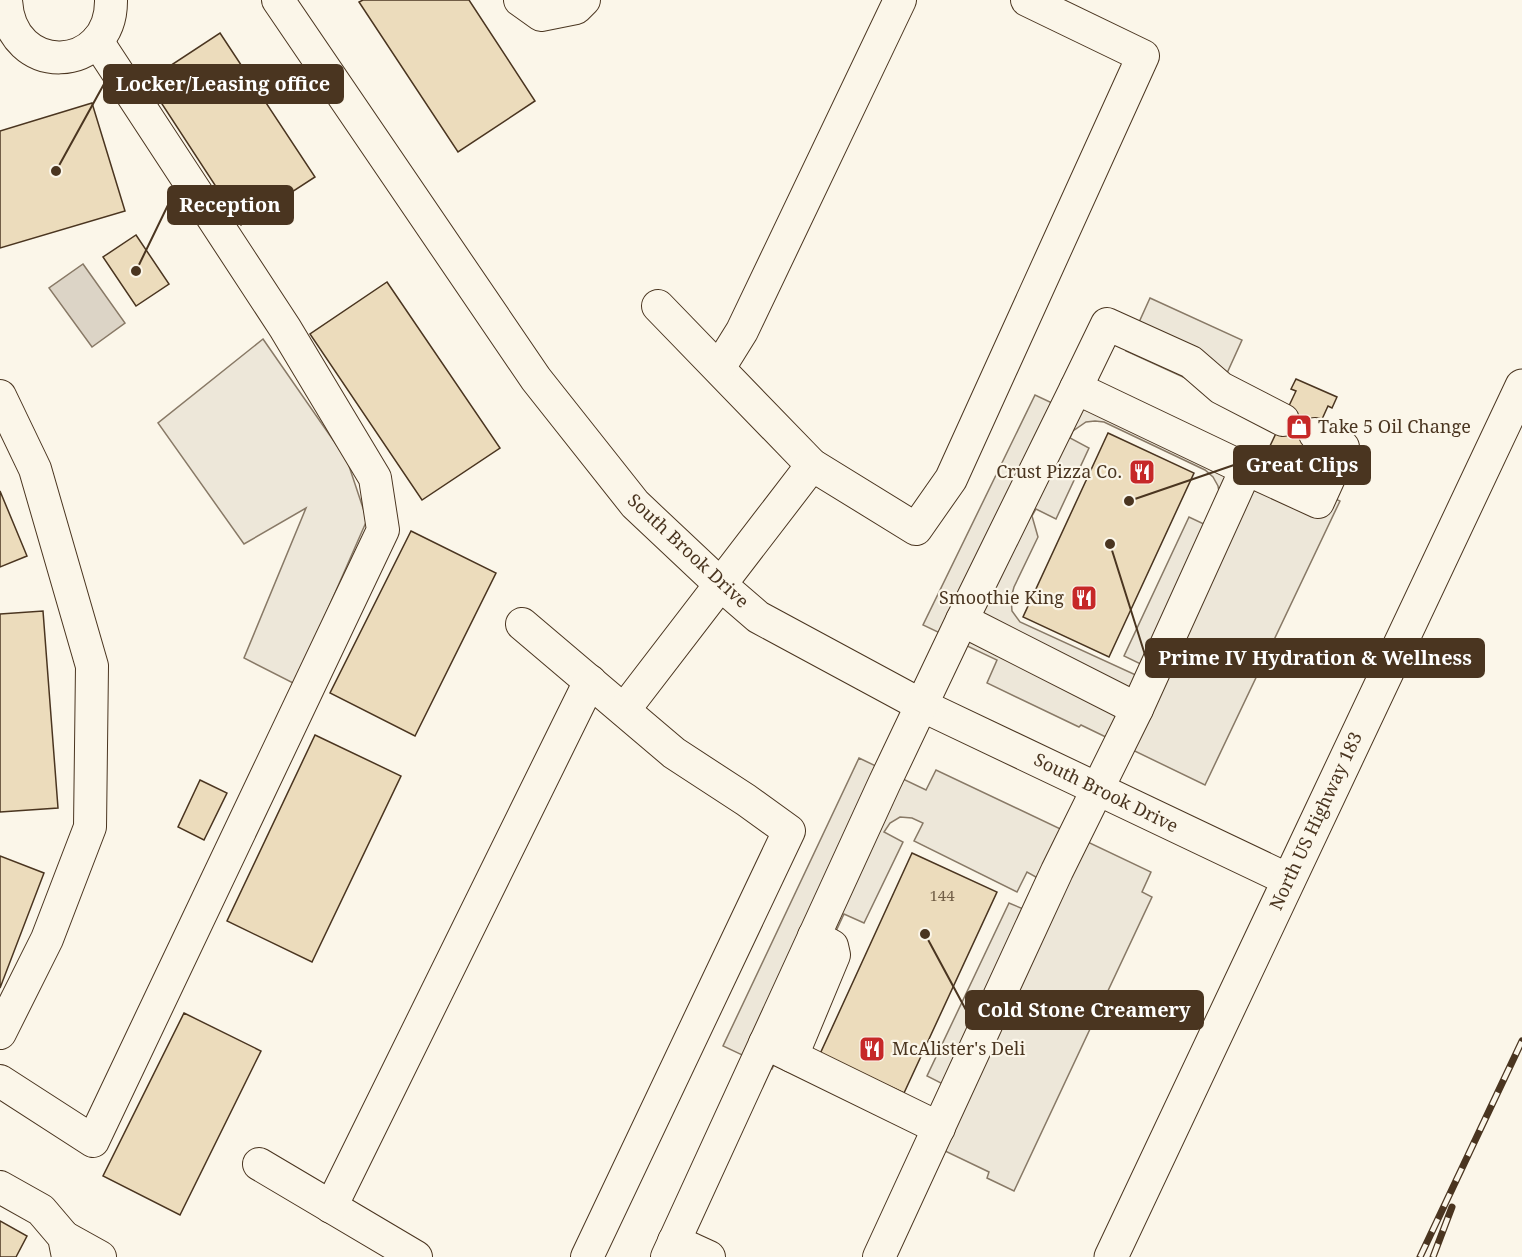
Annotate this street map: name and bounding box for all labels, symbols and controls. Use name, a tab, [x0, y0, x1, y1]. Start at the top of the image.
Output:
callout: Locker/Leasing office	[104, 65, 343, 103]
text: Locker/Leasing office	[116, 70, 330, 97]
callout: Reception	[168, 186, 293, 224]
text: Reception	[179, 191, 281, 218]
shop icon: Take 5 Oil Change	[1284, 412, 1314, 442]
place label: Take 5 Oil Change	[1318, 414, 1471, 438]
callout: Great Clips	[1234, 446, 1370, 484]
text: Great Clips	[1246, 451, 1358, 478]
restaurant icon: Crust Pizza Co.	[1127, 457, 1157, 487]
place label: Crust Pizza Co.	[996, 459, 1122, 483]
street label: South Brook Drive	[623, 488, 755, 613]
restaurant icon: Smoothie King	[1069, 583, 1099, 613]
place label: Smoothie King	[939, 585, 1064, 609]
callout: Prime IV Hydration & Wellness	[1146, 639, 1484, 677]
text: Prime IV Hydration & Wellness	[1158, 644, 1472, 671]
street label: North US Highway 183	[1263, 728, 1367, 914]
street label: South Brook Drive	[1030, 747, 1183, 837]
house number: 144	[929, 885, 955, 905]
callout: Cold Stone Creamery	[966, 991, 1203, 1029]
text: Cold Stone Creamery	[977, 996, 1191, 1023]
restaurant icon: McAlister's Deli	[857, 1034, 887, 1064]
place label: McAlister's Deli	[892, 1036, 1025, 1060]

